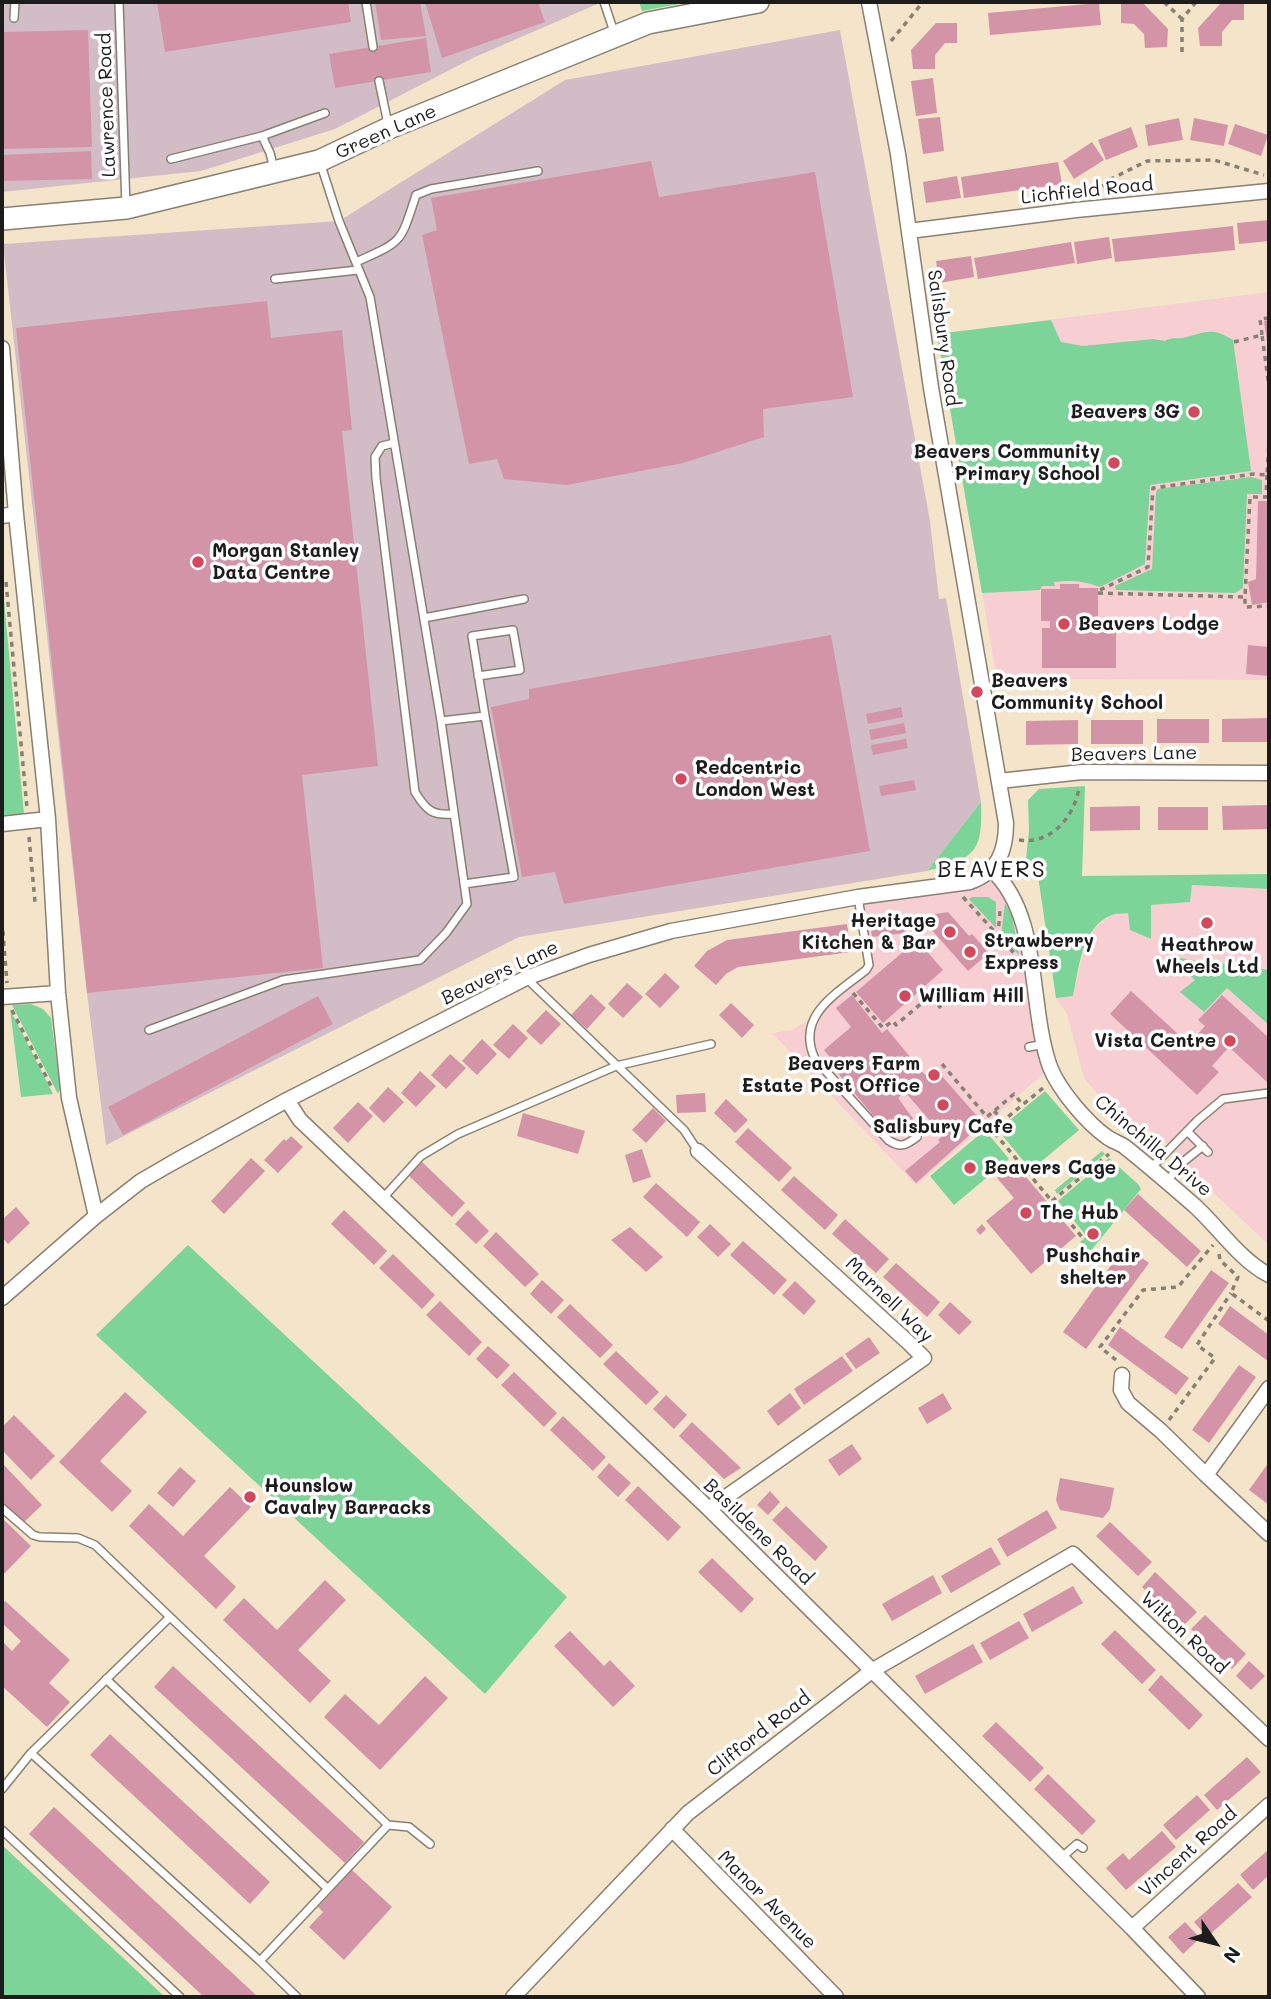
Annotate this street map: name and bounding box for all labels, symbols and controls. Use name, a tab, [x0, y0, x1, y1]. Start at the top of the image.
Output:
street label: Lawrence Road	[93, 32, 121, 178]
street label: Green Lane	[332, 100, 440, 164]
street label: Lichfield Road	[1020, 173, 1154, 209]
street label: Salisbury Road	[922, 268, 964, 408]
place label: Beavers 3G	[1070, 401, 1180, 423]
marker: Beavers 3G	[1186, 404, 1202, 420]
place label: Beavers Community Primary School	[914, 441, 1100, 485]
marker: Beavers Community Primary School	[1106, 455, 1122, 471]
place label: Morgan Stanley Data Centre	[212, 540, 359, 584]
marker: Morgan Stanley Data Centre	[190, 554, 206, 570]
place label: Beavers Lodge	[1078, 613, 1219, 635]
marker: Beavers Lodge	[1056, 616, 1072, 632]
place label: Beavers Community School	[991, 670, 1163, 714]
marker: Beavers Community School	[969, 684, 985, 700]
street label: Beavers Lane	[1071, 742, 1197, 766]
place label: Redcentric London West	[695, 757, 815, 801]
marker: Redcentric London West	[673, 771, 689, 787]
district label: BEAVERS	[938, 856, 1046, 884]
place label: Heritage Kitchen & Bar	[802, 910, 936, 954]
marker: Heathrow Wheels Ltd	[1199, 915, 1215, 931]
marker: Heritage Kitchen & Bar	[942, 924, 958, 940]
place label: Strawberry Express	[984, 930, 1094, 974]
place label: Heathrow Wheels Ltd	[1156, 934, 1258, 978]
street label: Beavers Lane	[438, 936, 562, 1010]
marker: Strawberry Express	[962, 944, 978, 960]
place label: William Hill	[919, 985, 1024, 1007]
marker: William Hill	[897, 988, 913, 1004]
place label: Vista Centre	[1094, 1030, 1216, 1052]
marker: Vista Centre	[1222, 1033, 1238, 1049]
place label: Beavers Farm Estate Post Office	[741, 1053, 920, 1097]
marker: Beavers Farm Estate Post Office	[926, 1067, 942, 1083]
street label: Chinchilla Drive	[1090, 1090, 1216, 1202]
marker: Salisbury Cafe	[935, 1097, 951, 1113]
place label: Salisbury Cafe	[873, 1116, 1013, 1138]
place label: Beavers Cage	[984, 1157, 1116, 1179]
marker: Beavers Cage	[962, 1160, 978, 1176]
place label: The Hub	[1040, 1202, 1119, 1224]
marker: The Hub	[1018, 1205, 1034, 1221]
marker: Pushchair shelter	[1085, 1226, 1101, 1242]
place label: Pushchair shelter	[1046, 1245, 1140, 1289]
street label: Marnell Way	[840, 1253, 938, 1347]
street label: Basildene Road	[699, 1474, 817, 1590]
place label: Hounslow Cavalry Barracks	[264, 1475, 431, 1519]
marker: Hounslow Cavalry Barracks	[242, 1489, 258, 1505]
street label: Wilton Road	[1136, 1587, 1232, 1679]
street label: Clifford Road	[703, 1686, 815, 1782]
street label: Vincent Road	[1134, 1802, 1242, 1902]
street label: Manor Avenue	[713, 1846, 821, 1954]
north arrow	[1180, 1908, 1250, 1978]
text: N	[1218, 1942, 1247, 1968]

